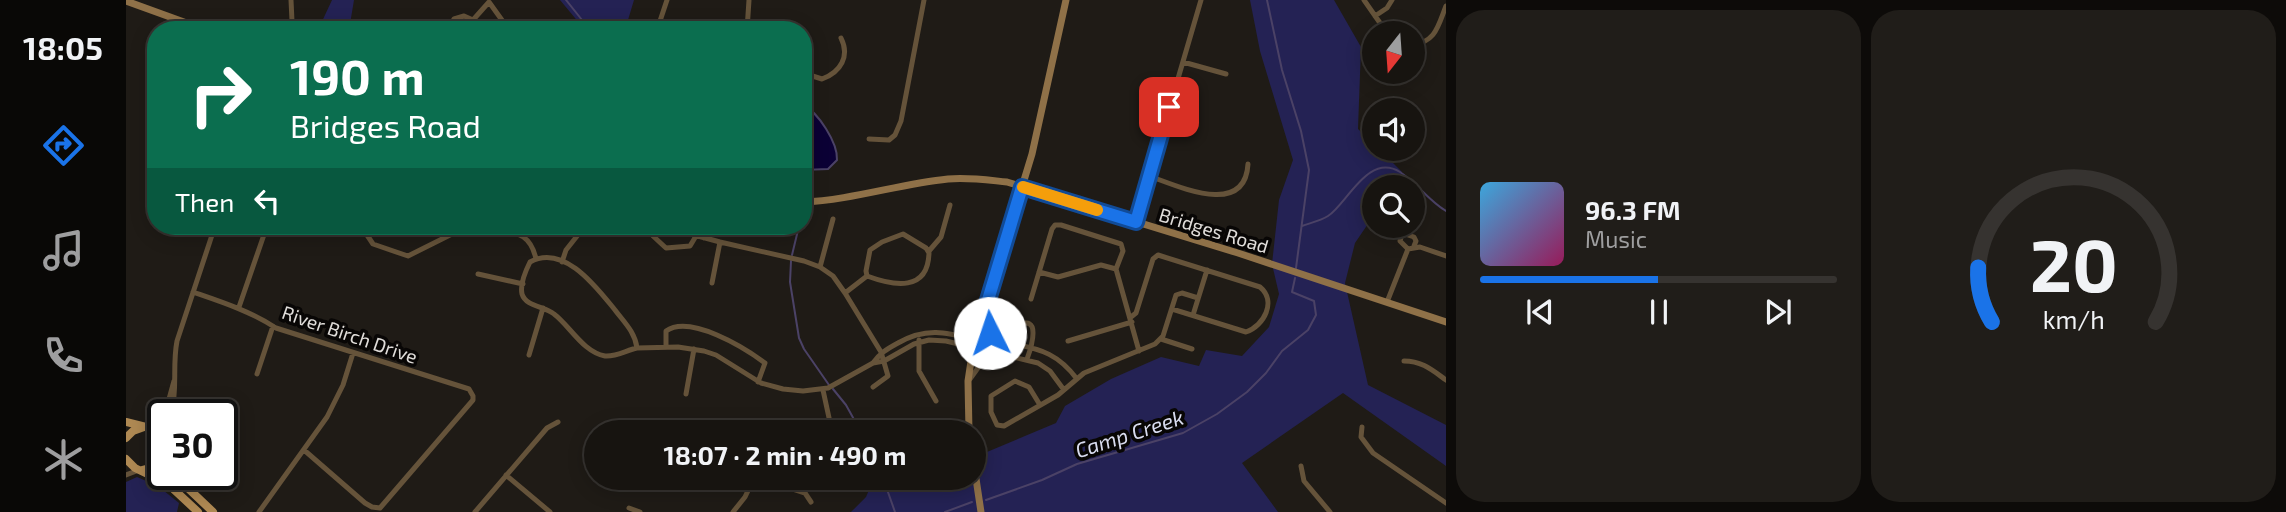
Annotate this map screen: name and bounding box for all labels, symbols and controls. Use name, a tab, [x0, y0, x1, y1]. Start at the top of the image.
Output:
north arrow	[1362, 21, 1424, 84]
map controls	[1362, 21, 1425, 238]
text: 18:05	[23, 28, 103, 66]
text: 190 m	[290, 46, 425, 105]
icon: right	[175, 49, 266, 140]
pin	[1139, 77, 1199, 137]
icon: arrive	[1150, 88, 1188, 126]
button: sound	[1362, 98, 1425, 161]
text: Bridges Road	[290, 106, 481, 144]
icon: directions	[39, 121, 88, 170]
button: search	[1362, 175, 1425, 238]
icon: left	[248, 182, 286, 220]
text: Then	[175, 186, 234, 217]
text: 96.3 FM	[1585, 194, 1681, 225]
street label: Bridges Road	[1156, 202, 1272, 258]
text: 20	[2029, 219, 2118, 307]
text: Music	[1585, 225, 1647, 253]
icon: music	[39, 226, 88, 275]
icon: previous	[1521, 293, 1559, 331]
icon: pause	[1640, 293, 1678, 331]
icon: next	[1759, 293, 1797, 331]
position arrow	[953, 296, 1027, 370]
street label: River Birch Drive	[279, 300, 421, 368]
text: km/h	[2042, 304, 2105, 334]
icon: phone	[39, 331, 88, 380]
speed limit sign: 30	[147, 399, 238, 490]
water label: Camp Creek	[1072, 404, 1186, 462]
icon: climate	[39, 435, 88, 484]
text: 18:07 · 2 min · 490 m	[663, 439, 907, 470]

